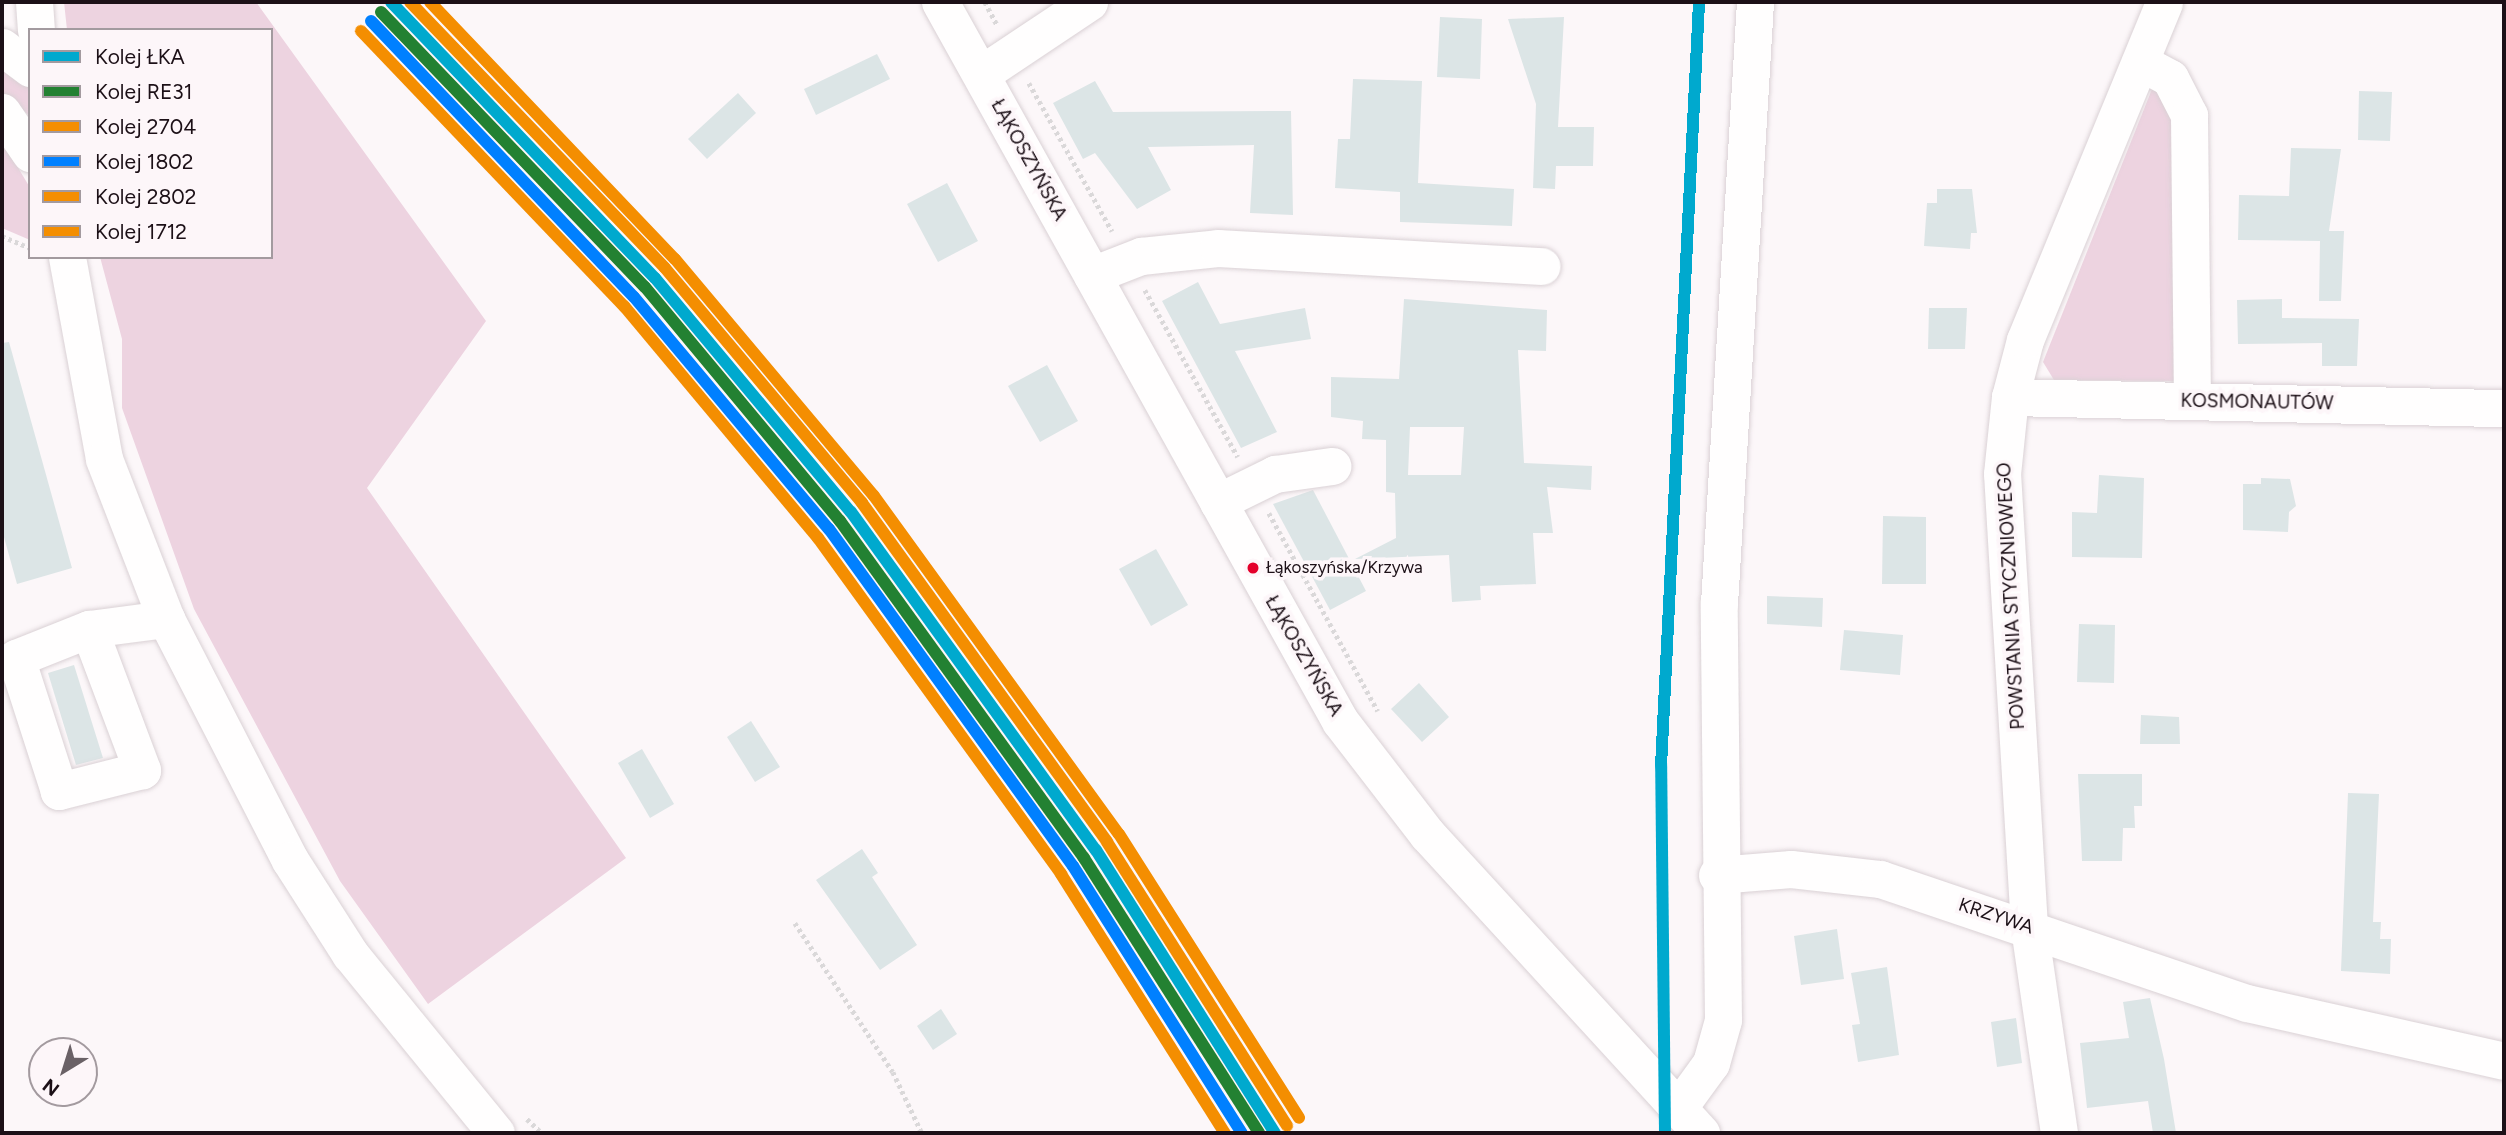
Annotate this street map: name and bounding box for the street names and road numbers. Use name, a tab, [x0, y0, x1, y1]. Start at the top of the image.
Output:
street label: ŁĄKOSZYŃSKA	[986, 95, 1072, 225]
street label: KOSMONAUTÓW	[2180, 389, 2334, 415]
street label: POWSTANIA STYCZNIOWEGO	[1993, 462, 2029, 730]
street label: ŁĄKOSZYŃSKA	[1260, 592, 1348, 720]
street label: KRZYWA	[1956, 893, 2036, 939]

